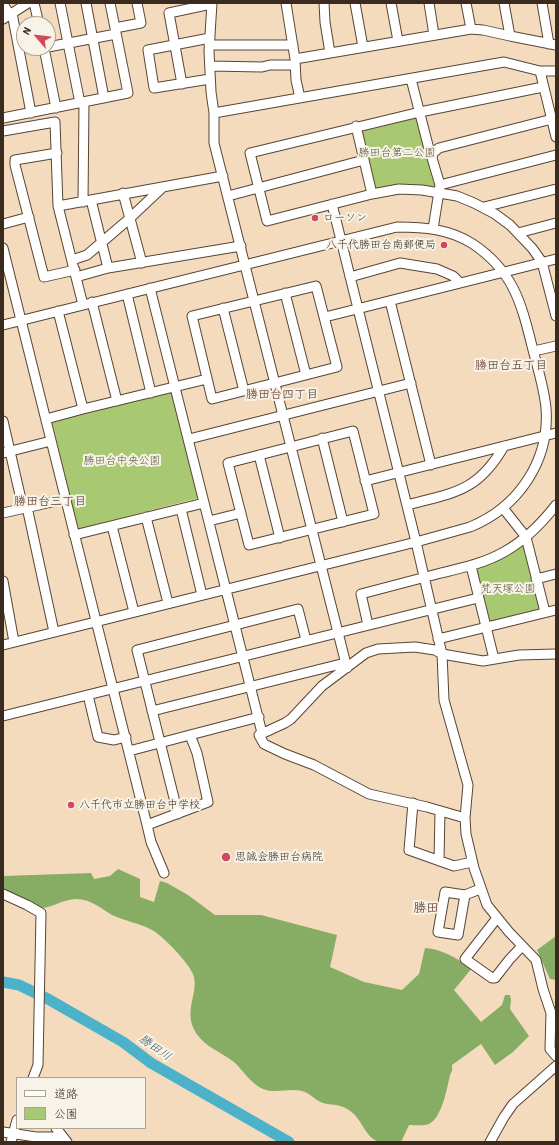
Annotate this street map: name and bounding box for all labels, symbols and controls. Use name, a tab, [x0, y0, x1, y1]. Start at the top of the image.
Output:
north arrow	[16, 16, 56, 56]
text: N	[19, 25, 34, 37]
park label: 勝田台第二公園	[359, 146, 435, 160]
place label: ローソン	[323, 211, 367, 225]
marker: ローソン	[310, 213, 320, 223]
place label: 八千代勝田台南郵便局	[326, 238, 436, 252]
marker: 八千代勝田台南郵便局	[439, 240, 449, 250]
district label: 勝田台五丁目	[475, 359, 547, 373]
district label: 勝田台四丁目	[246, 388, 318, 402]
park label: 勝田台中央公園	[84, 454, 160, 468]
district label: 勝田台三丁目	[14, 495, 86, 509]
park label: 梵天塚公園	[481, 582, 535, 596]
place label: 八千代市立勝田台中学校	[79, 798, 200, 812]
marker: 八千代市立勝田台中学校	[66, 800, 76, 810]
place label: 思誠会勝田台病院	[235, 850, 323, 864]
marker: 思誠会勝田台病院	[220, 851, 232, 863]
district label: 勝田	[413, 901, 439, 917]
water label: 勝田川	[136, 1032, 174, 1064]
legend	[16, 1077, 146, 1129]
text: 道路	[54, 1085, 78, 1102]
text: 公園	[54, 1105, 78, 1122]

